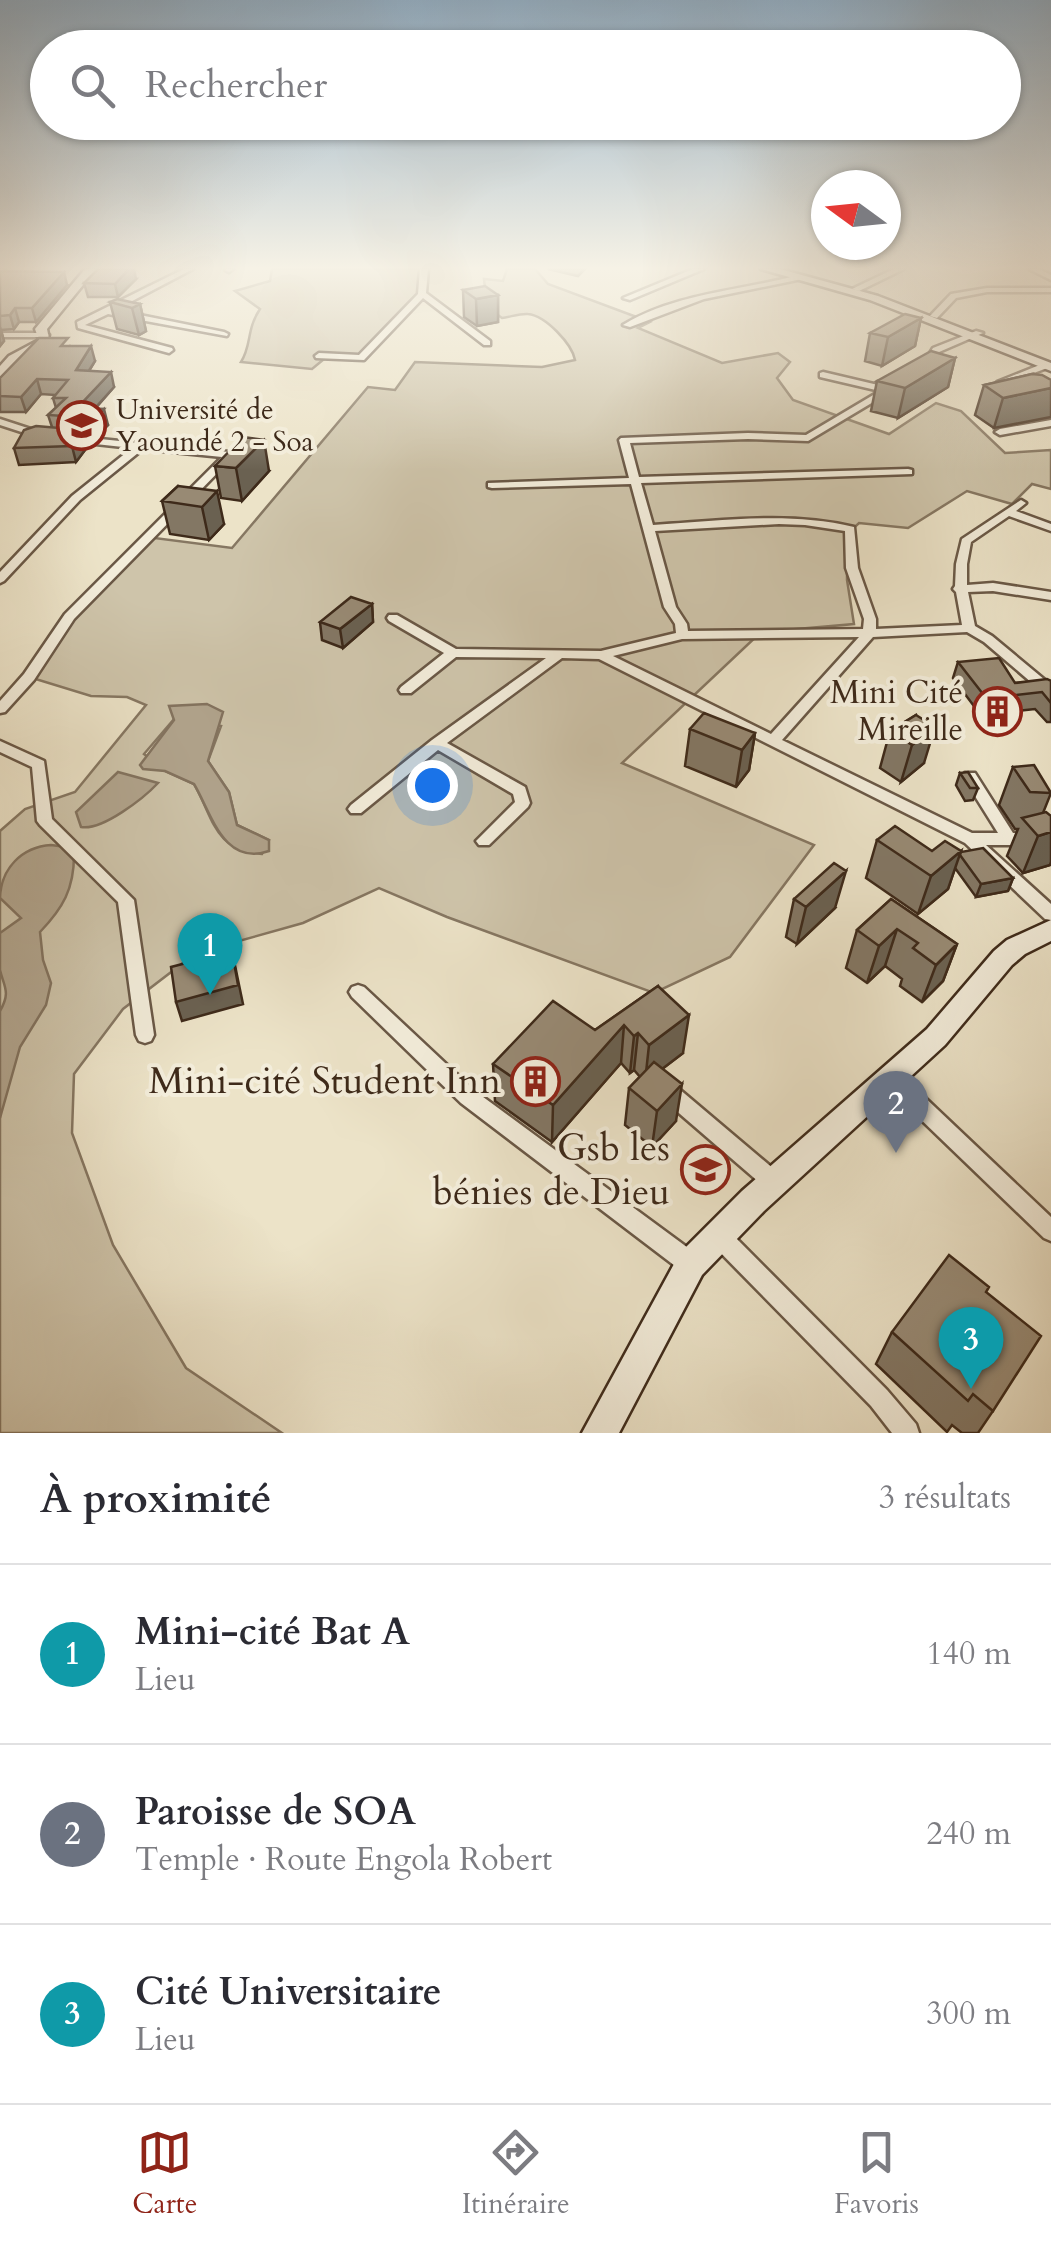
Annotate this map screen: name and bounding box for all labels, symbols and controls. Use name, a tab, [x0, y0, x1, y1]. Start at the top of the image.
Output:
search box	[30, 30, 1021, 140]
icon: search	[65, 58, 120, 113]
text: Rechercher	[145, 59, 327, 111]
north arrow	[811, 170, 901, 260]
place label: Université de Yaoundé 2 - Soa	[116, 391, 314, 461]
school or university icon: Université de Yaoundé 2 - Soa	[55, 400, 107, 452]
place label: Mini Cité Mireille	[830, 671, 963, 752]
building icon: Mini Cité Mireille	[972, 685, 1024, 737]
your location	[407, 760, 458, 811]
pin: 1	[178, 912, 242, 995]
place label: Mini-cité Student Inn	[148, 1055, 501, 1107]
building icon: Mini-cité Student Inn	[510, 1055, 562, 1107]
pin: 2	[864, 1070, 928, 1153]
place label: Gsb les bénies de Dieu	[433, 1122, 670, 1218]
school or university icon: Gsb les bénies de Dieu	[679, 1144, 731, 1196]
pin: 3	[938, 1306, 1004, 1389]
text: À proximité	[40, 1470, 272, 1527]
text: 3 résultats	[879, 1476, 1011, 1520]
text: Mini-cité Bat A	[135, 1606, 410, 1658]
text: 1	[64, 1632, 81, 1676]
text: 140 m	[926, 1632, 1011, 1676]
text: Lieu	[135, 1658, 195, 1702]
text: Paroisse de SOA	[135, 1786, 416, 1838]
text: 2	[64, 1812, 81, 1856]
text: 240 m	[926, 1812, 1011, 1856]
text: Temple · Route Engola Robert	[135, 1838, 552, 1882]
text: Cité Universitaire	[135, 1966, 442, 2018]
text: 3	[64, 1992, 81, 2036]
text: 300 m	[926, 1992, 1011, 2036]
text: Lieu	[135, 2018, 195, 2062]
tab: Carte	[132, 2125, 197, 2223]
tab: Itinéraire	[462, 2125, 570, 2223]
tab: Favoris	[834, 2125, 919, 2223]

